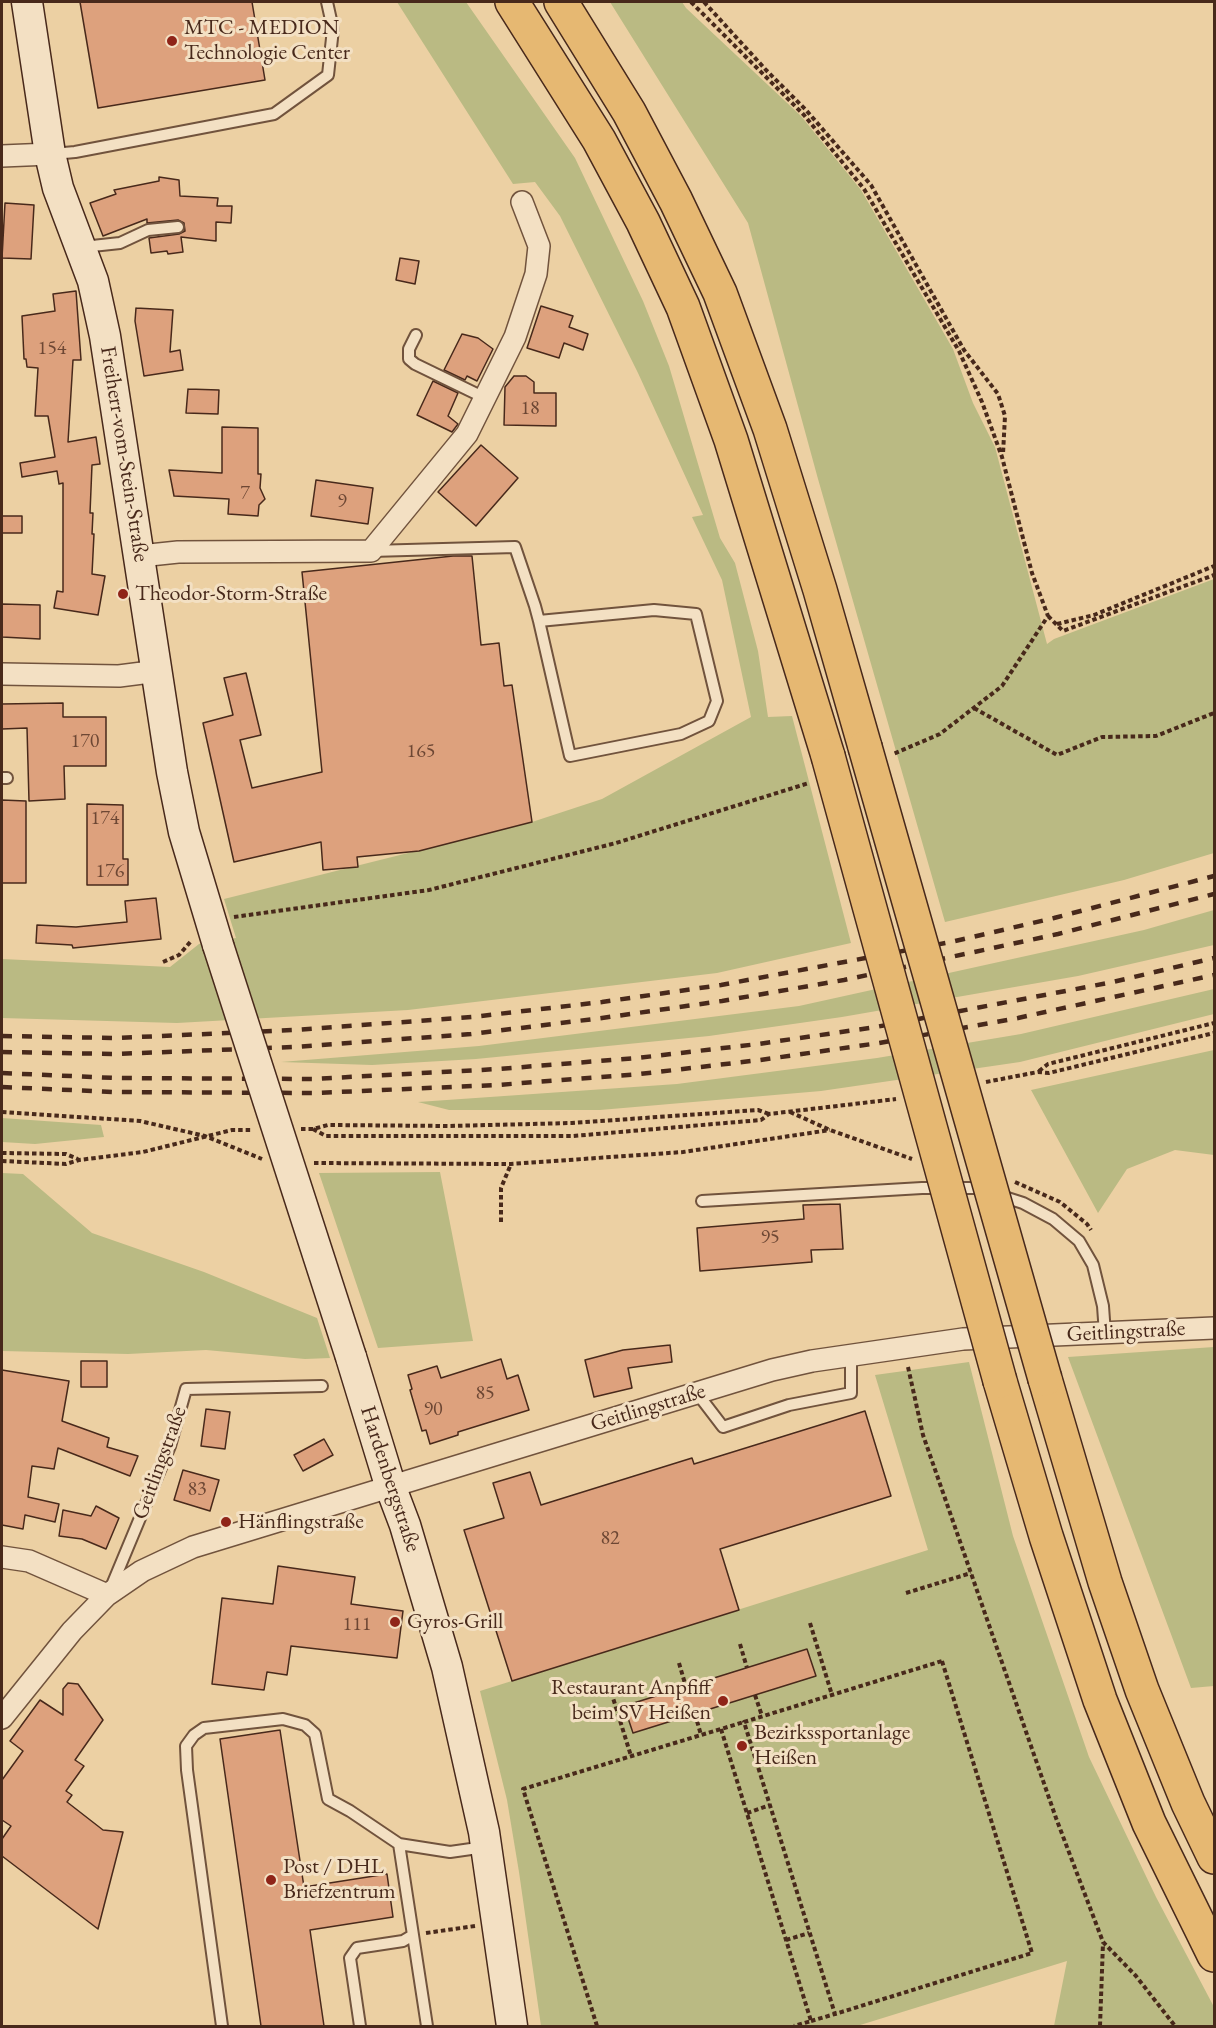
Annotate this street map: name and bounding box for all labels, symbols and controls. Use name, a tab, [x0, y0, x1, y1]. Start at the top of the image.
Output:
place label: MTC - MEDION Technologie Center	[184, 15, 350, 66]
marker: MTC - MEDION Technologie Center	[165, 34, 179, 48]
house number: 154	[38, 337, 66, 361]
street label: Freiherr-vom-Stein-Straße	[94, 344, 154, 564]
house number: 18	[520, 397, 540, 421]
house number: 7	[240, 482, 250, 506]
house number: 9	[337, 490, 347, 514]
place label: Theodor-Storm-Straße	[135, 581, 327, 607]
marker: Theodor-Storm-Straße	[116, 587, 130, 601]
house number: 170	[71, 730, 99, 754]
house number: 165	[407, 740, 435, 764]
house number: 174	[91, 807, 119, 831]
house number: 176	[96, 860, 124, 884]
house number: 95	[760, 1226, 780, 1250]
street label: Geitlingstraße	[1066, 1316, 1186, 1348]
street label: Geitlingstraße	[587, 1378, 709, 1438]
house number: 85	[475, 1382, 495, 1406]
house number: 90	[423, 1398, 443, 1422]
street label: Geitlingstraße	[127, 1403, 193, 1523]
street label: Hardenbergstraße	[354, 1403, 426, 1555]
house number: 83	[187, 1478, 207, 1502]
place label: Hänflingstraße	[238, 1509, 364, 1535]
marker: Hänflingstraße	[219, 1515, 233, 1529]
house number: 82	[600, 1527, 620, 1551]
place label: Gyros-Grill	[407, 1609, 503, 1635]
house number: 111	[343, 1613, 371, 1637]
marker: Gyros-Grill	[388, 1615, 402, 1629]
place label: Restaurant Anpfiff beim SV Heißen	[551, 1675, 711, 1726]
marker: Restaurant Anpfiff beim SV Heißen	[716, 1694, 730, 1708]
place label: Bezirkssportanlage Heißen	[754, 1720, 910, 1772]
marker: Bezirkssportanlage Heißen	[735, 1739, 749, 1753]
place label: Post / DHL Briefzentrum	[283, 1854, 396, 1906]
marker: Post / DHL Briefzentrum	[264, 1873, 278, 1887]

